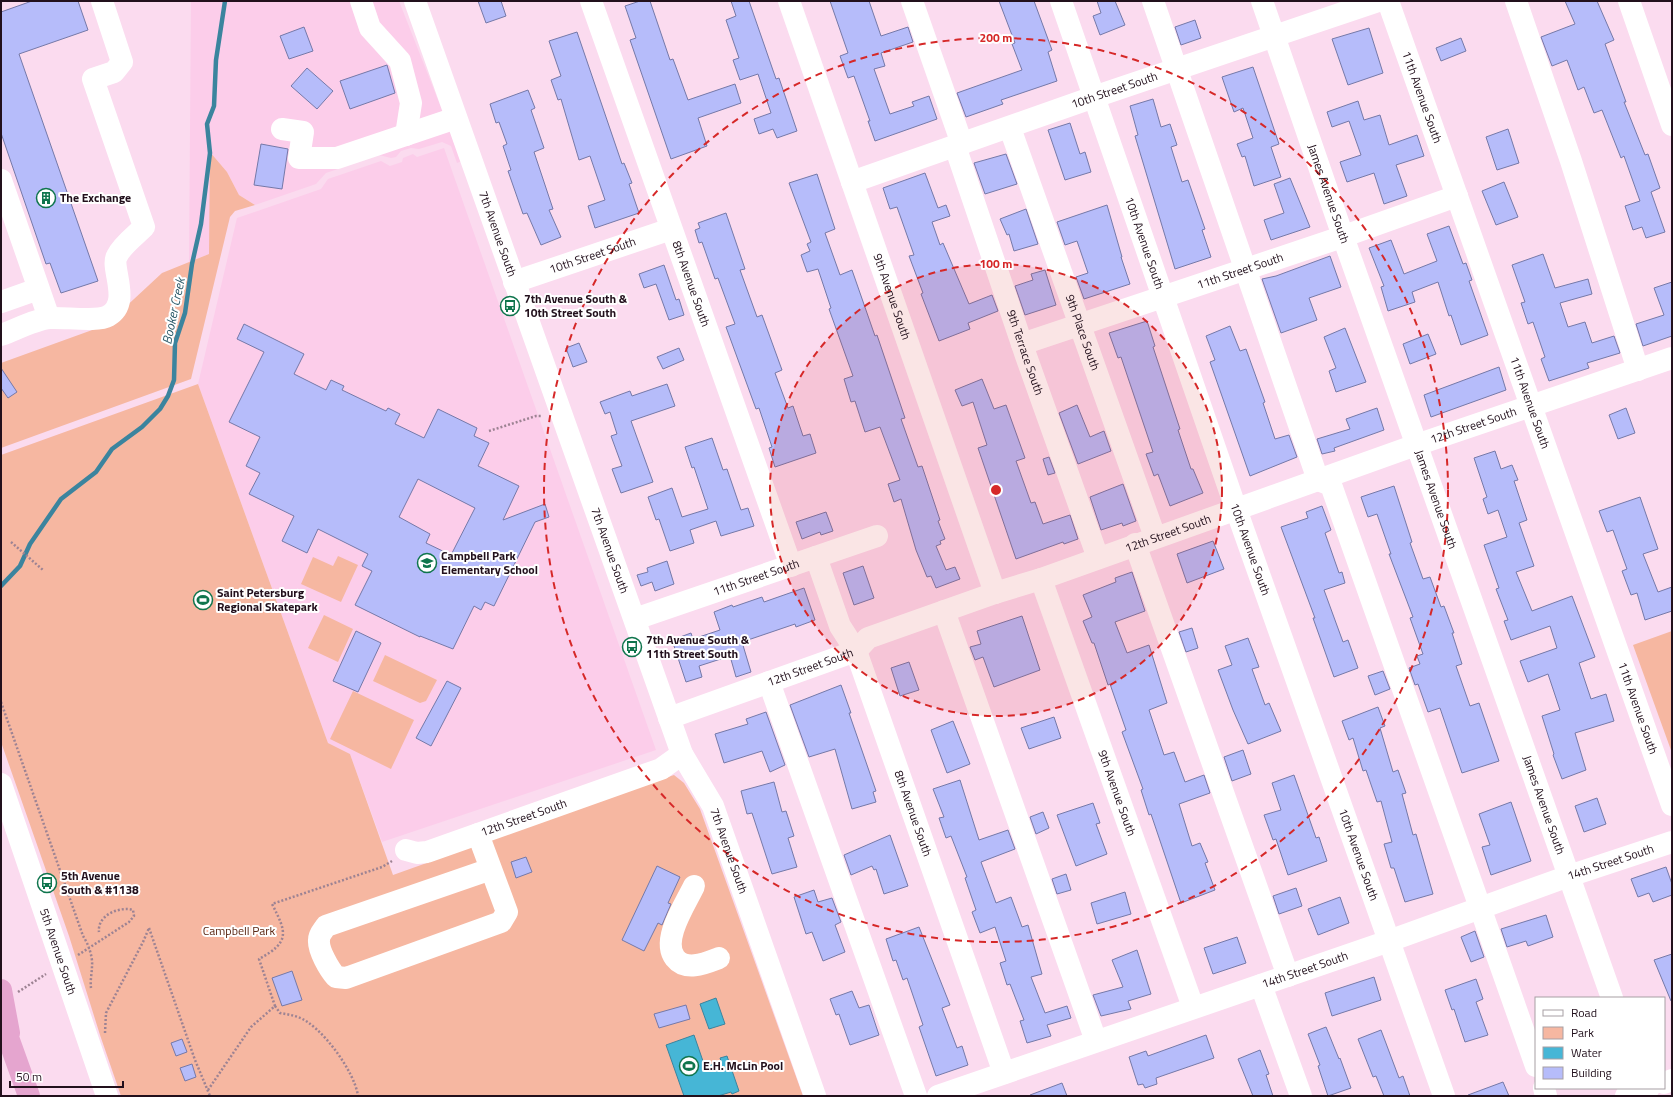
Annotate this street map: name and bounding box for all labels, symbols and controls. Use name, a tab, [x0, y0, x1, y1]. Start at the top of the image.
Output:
text: 200 m	[980, 28, 1012, 47]
street label: 11th Avenue South	[1397, 48, 1448, 146]
street label: 10th Street South	[1068, 66, 1160, 113]
street label: James Avenue South	[1303, 141, 1355, 246]
building icon: The Exchange	[35, 187, 57, 209]
place label: The Exchange	[60, 188, 131, 207]
street label: 7th Avenue South	[474, 188, 522, 279]
street label: 10th Avenue South	[1120, 194, 1170, 292]
street label: 10th Street South	[547, 232, 638, 278]
street label: 8th Avenue South	[668, 238, 716, 329]
street label: 11th Street South	[1194, 247, 1286, 294]
street label: 9th Avenue South	[869, 251, 916, 342]
text: 100 m	[980, 254, 1012, 273]
water label: Booker Creek	[156, 274, 190, 346]
place label: 7th Avenue South & 10th Street South	[524, 289, 628, 322]
street label: 9th Place South	[1061, 292, 1105, 373]
bus stop icon: 7th Avenue South & 10th Street South	[499, 295, 521, 317]
street label: 9th Terrace South	[1002, 307, 1049, 398]
street label: 11th Avenue South	[1505, 354, 1555, 451]
street label: 12th Street South	[1427, 401, 1519, 449]
street label: James Avenue South	[1410, 447, 1463, 552]
centre of rings	[989, 483, 1003, 497]
street label: 10th Avenue South	[1226, 500, 1276, 598]
street label: 7th Avenue South	[586, 505, 634, 596]
street label: 12th Street South	[1122, 509, 1214, 557]
place label: Campbell Park Elementary School	[441, 546, 538, 579]
school or university icon: Campbell Park Elementary School	[416, 552, 438, 574]
street label: 11th Street South	[710, 553, 802, 601]
place label: Saint Petersburg Regional Skatepark	[217, 583, 318, 616]
sports icon: Saint Petersburg Regional Skatepark	[192, 589, 214, 611]
place label: 7th Avenue South & 11th Street South	[646, 630, 750, 663]
bus stop icon: 7th Avenue South & 11th Street South	[621, 636, 643, 658]
street label: 12th Street South	[764, 643, 856, 691]
street label: 11th Avenue South	[1613, 659, 1663, 757]
street label: 9th Avenue South	[1093, 747, 1141, 838]
street label: James Avenue South	[1518, 753, 1571, 857]
street label: 8th Avenue South	[890, 768, 937, 859]
street label: 12th Street South	[478, 793, 569, 841]
street label: 7th Avenue South	[705, 805, 753, 896]
street label: 10th Avenue South	[1334, 806, 1384, 903]
street label: 14th Street South	[1565, 839, 1656, 885]
place label: 5th Avenue South & #1138	[61, 866, 139, 899]
bus stop icon: 5th Avenue South & #1138	[36, 872, 58, 894]
street label: 5th Avenue South	[35, 906, 82, 997]
park label: Campbell Park	[203, 921, 275, 940]
street label: 14th Street South	[1259, 946, 1351, 993]
legend	[1535, 997, 1665, 1089]
text: Road	[1571, 1003, 1597, 1022]
text: Park	[1571, 1023, 1594, 1042]
text: Water	[1571, 1043, 1602, 1062]
sports icon: E.H. McLin Pool	[678, 1055, 700, 1077]
place label: E.H. McLin Pool	[703, 1056, 783, 1075]
scale bar	[10, 1063, 123, 1089]
text: Building	[1571, 1063, 1612, 1082]
text: 50 m	[16, 1067, 42, 1086]

